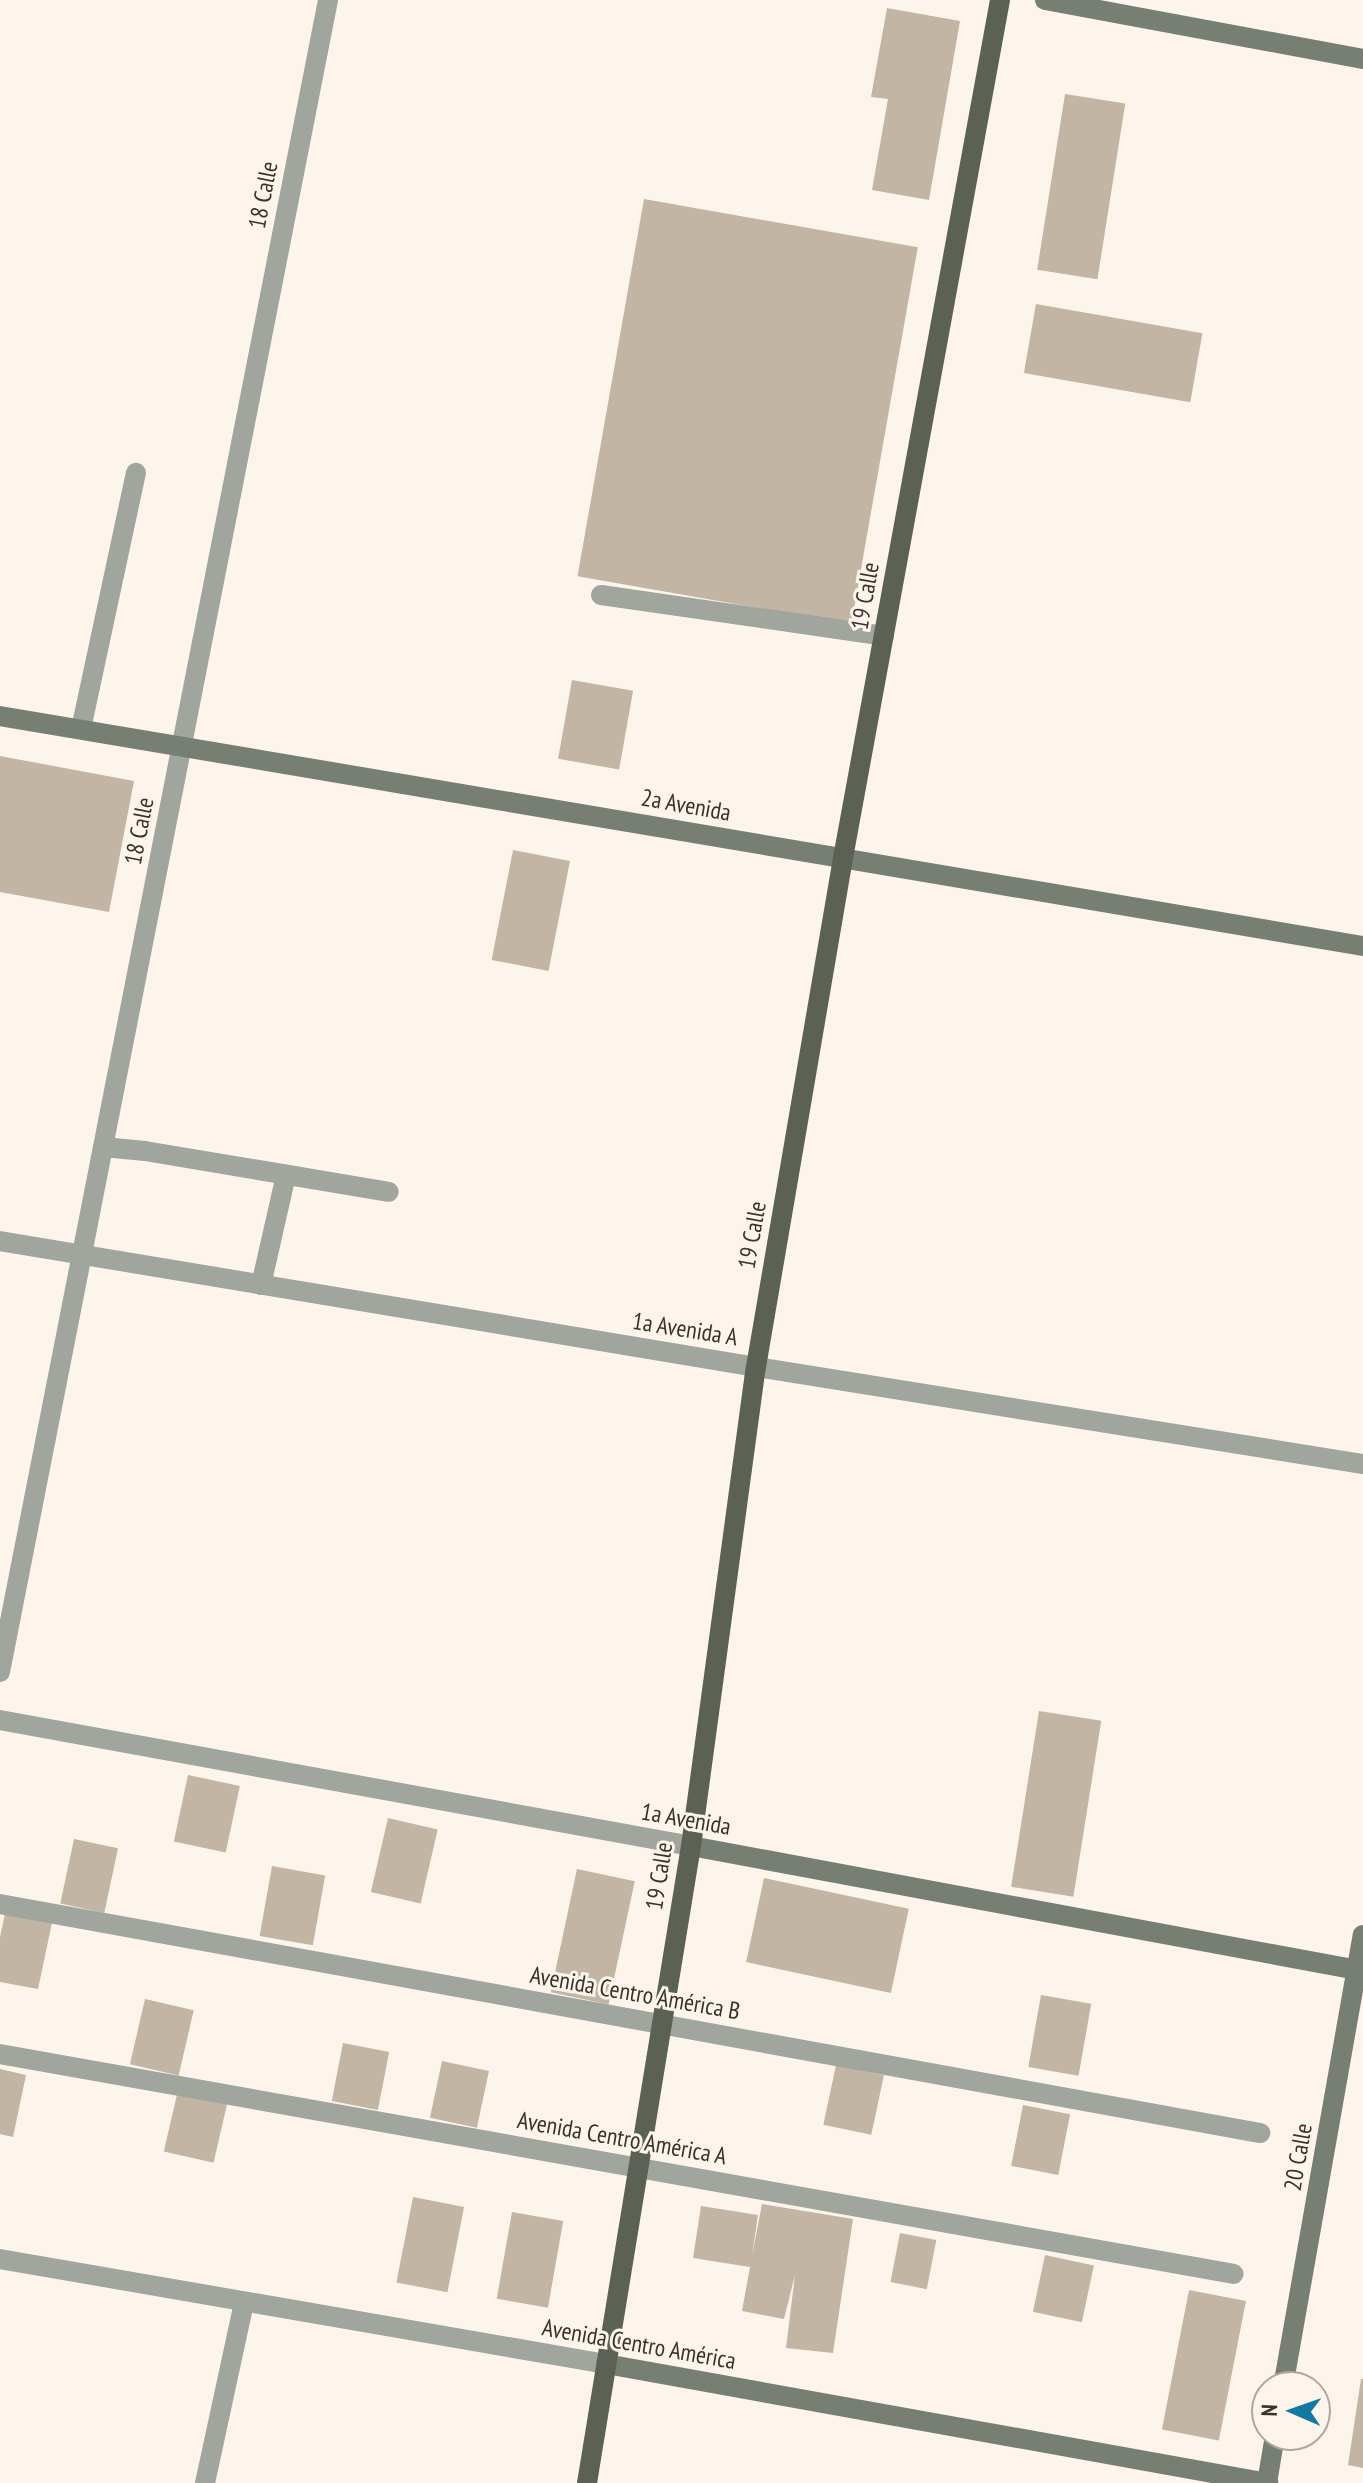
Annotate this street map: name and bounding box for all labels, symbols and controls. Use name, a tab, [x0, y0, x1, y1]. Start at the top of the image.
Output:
street label: 18 Calle	[242, 159, 284, 231]
street label: 19 Calle	[845, 560, 885, 632]
street label: 2a Avenida	[639, 783, 733, 827]
street label: 18 Calle	[118, 795, 160, 867]
street label: 19 Calle	[732, 1199, 772, 1271]
street label: 1a Avenida A	[630, 1306, 740, 1352]
street label: 1a Avenida	[639, 1797, 733, 1841]
street label: 19 Calle	[639, 1840, 679, 1912]
street label: Avenida Centro América B	[527, 1960, 743, 2026]
street label: Avenida Centro América A	[514, 2105, 730, 2171]
street label: 20 Calle	[1278, 2121, 1318, 2193]
street label: Avenida Centro América	[540, 2313, 738, 2375]
north arrow	[1251, 2371, 1331, 2451]
text: N	[1255, 2404, 1283, 2417]

